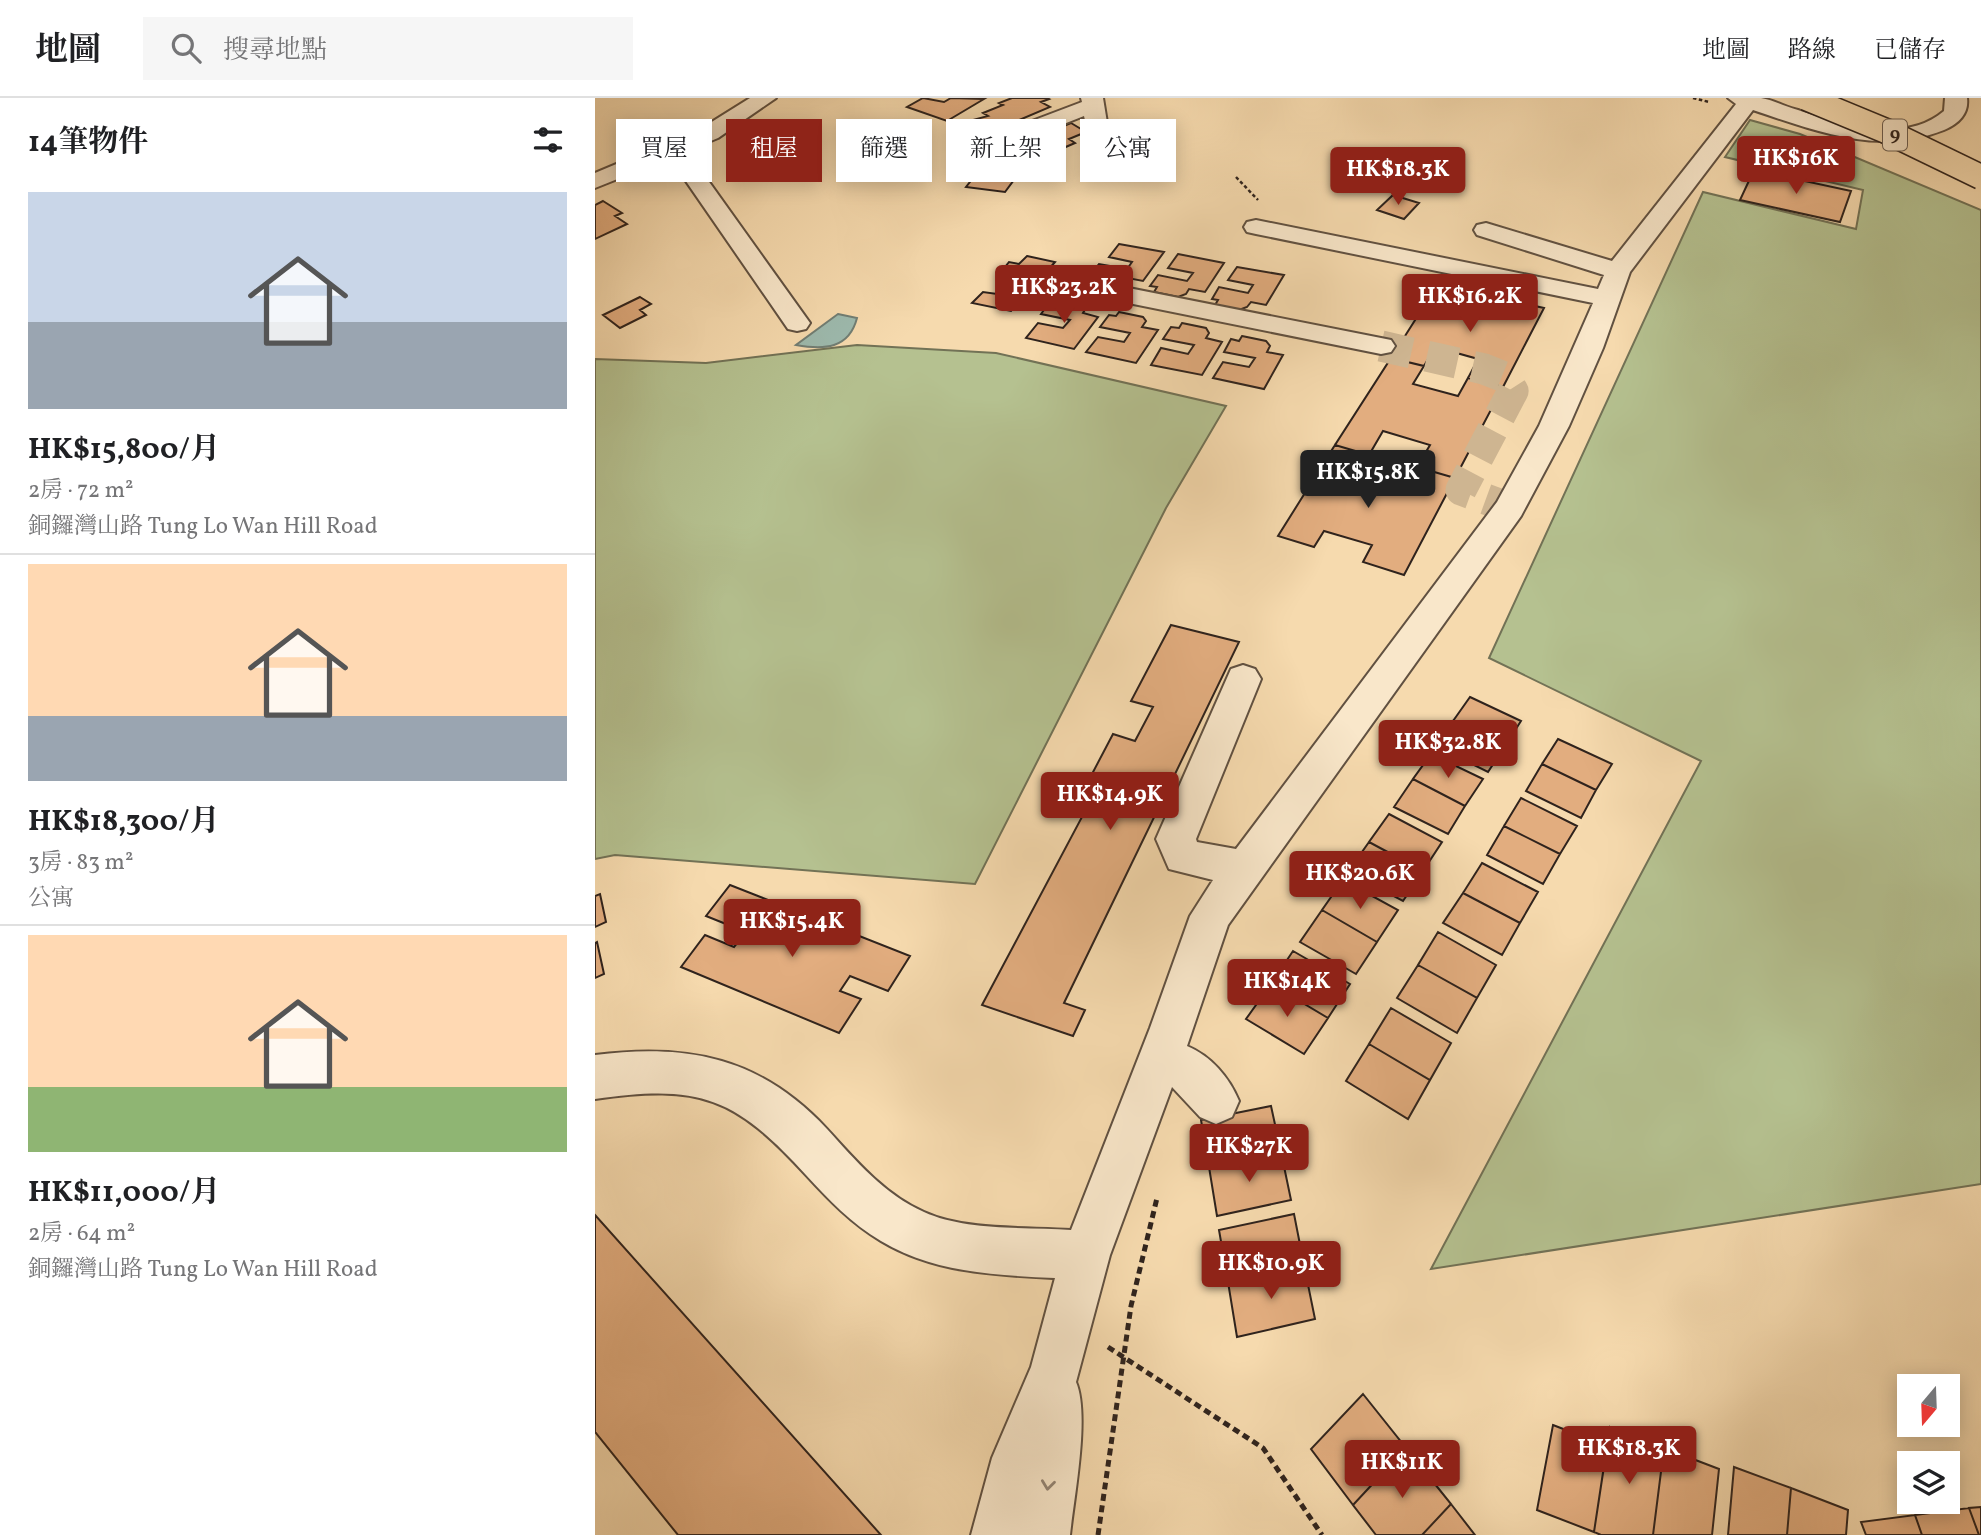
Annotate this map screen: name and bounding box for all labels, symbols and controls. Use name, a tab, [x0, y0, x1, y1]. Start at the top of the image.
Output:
search box	[143, 17, 633, 80]
text: 地圖	[35, 29, 101, 75]
icon: search	[167, 29, 205, 67]
text: 搜尋地點	[223, 33, 327, 69]
text: 地圖	[1702, 34, 1750, 68]
text: 路線	[1788, 34, 1836, 68]
text: 已儲存	[1874, 34, 1946, 68]
chip: 買屋	[616, 119, 712, 182]
chip: 租屋	[726, 119, 822, 182]
chip: 篩選	[836, 119, 932, 182]
chip: 新上架	[946, 119, 1066, 182]
chip: 公寓	[1080, 119, 1176, 182]
road number: 9	[1883, 120, 1907, 150]
icon: filters	[529, 121, 567, 159]
text: 14筆物件	[28, 122, 148, 164]
pin: HK$16K	[1739, 136, 1853, 196]
text: HK$16K	[1753, 143, 1839, 175]
pin: HK$18.3K	[1326, 148, 1470, 207]
text: HK$18.3K	[1346, 154, 1450, 186]
icon: home	[235, 238, 361, 364]
pin: HK$23.2K	[992, 266, 1136, 325]
text: HK$23.2K	[1011, 272, 1117, 304]
pin: HK$16.2K	[1398, 274, 1542, 334]
text: HK$16.2K	[1418, 281, 1522, 313]
text: HK$15,800/月	[28, 429, 220, 471]
pin: HK$15.8K	[1296, 450, 1440, 510]
text: HK$15.8K	[1316, 457, 1420, 489]
text: 2房 · 72 m²	[28, 475, 134, 507]
text: 銅鑼灣山路 Tung Lo Wan Hill Road	[28, 511, 378, 543]
icon: home	[235, 610, 361, 736]
pin: HK$32.8K	[1376, 720, 1520, 780]
text: HK$32.8K	[1395, 727, 1501, 759]
pin: HK$14.9K	[1038, 772, 1182, 832]
text: HK$14.9K	[1057, 779, 1163, 811]
text: HK$18,300/月	[28, 801, 219, 843]
text: 3房 · 83 m²	[28, 847, 133, 879]
pin: HK$20.6K	[1288, 852, 1432, 911]
text: HK$20.6K	[1305, 858, 1415, 890]
text: 公寓	[28, 883, 74, 915]
pin: HK$15.4K	[720, 900, 864, 959]
text: HK$15.4K	[740, 906, 844, 938]
pin: HK$14K	[1230, 960, 1344, 1019]
text: HK$14K	[1243, 966, 1331, 998]
icon: home	[235, 981, 361, 1107]
pin: HK$27K	[1192, 1124, 1306, 1184]
text: HK$27K	[1206, 1131, 1292, 1163]
text: HK$11,000/月	[28, 1172, 220, 1214]
text: 2房 · 64 m²	[28, 1218, 135, 1250]
pin: HK$10.9K	[1199, 1242, 1343, 1301]
text: HK$10.9K	[1218, 1248, 1324, 1280]
text: 銅鑼灣山路 Tung Lo Wan Hill Road	[28, 1254, 378, 1286]
north arrow	[1897, 1374, 1960, 1437]
map controls	[1897, 1374, 1960, 1514]
pin: HK$18.3K	[1557, 1426, 1701, 1486]
text: HK$18.3K	[1577, 1433, 1681, 1465]
pin: HK$11K	[1345, 1440, 1459, 1500]
text: HK$11K	[1361, 1447, 1443, 1479]
button: layers	[1897, 1451, 1960, 1514]
one-way arrow	[1040, 1479, 1055, 1491]

